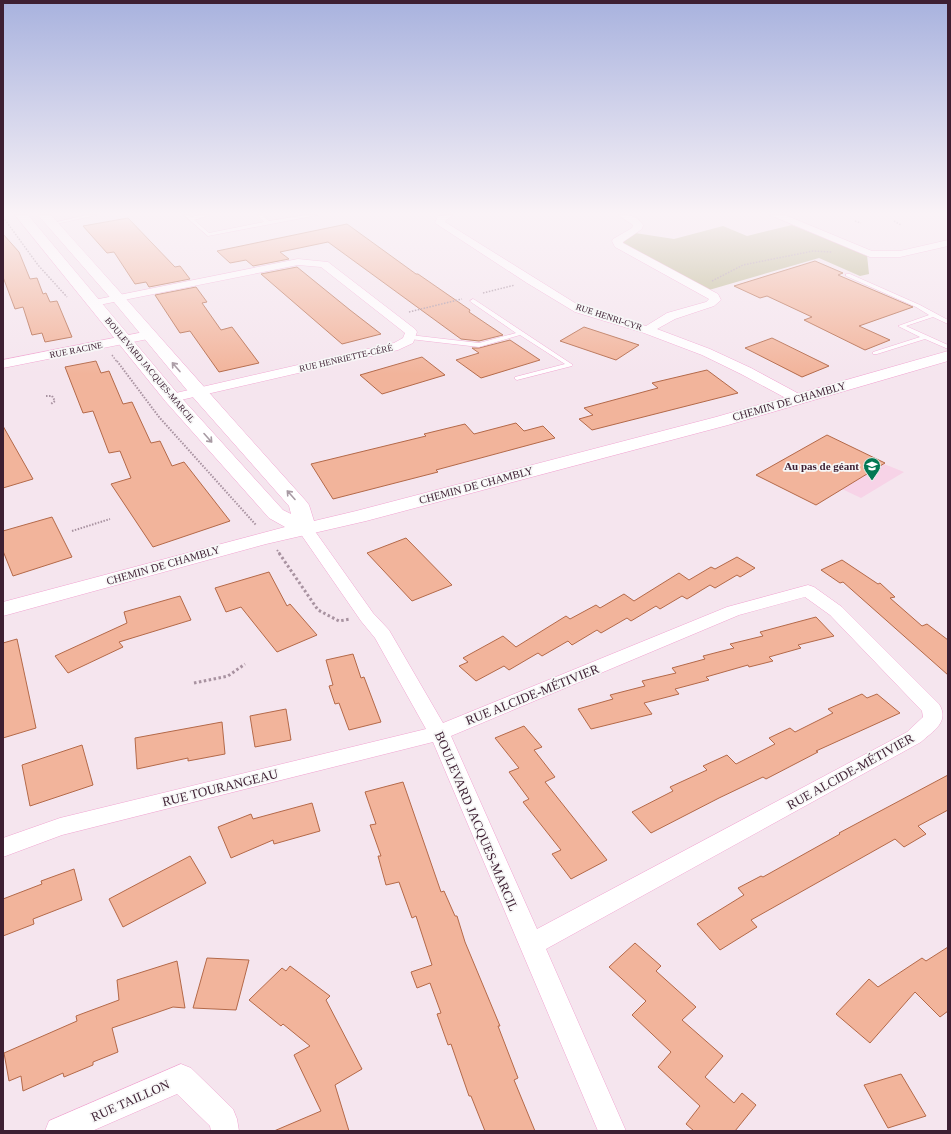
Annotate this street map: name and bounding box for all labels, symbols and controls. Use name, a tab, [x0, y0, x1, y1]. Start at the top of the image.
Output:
street label: RUE HENRI-CYR	[575, 302, 643, 332]
street label: BOULEVARD JACQUES-MARCIL	[103, 315, 197, 425]
street label: RUE RACINE	[49, 340, 104, 360]
street label: RUE HENRIETTE-CÉRÉ	[298, 342, 394, 374]
one-way arrow	[172, 361, 181, 372]
street label: CHEMIN DE CHAMBLY	[731, 379, 847, 423]
one-way arrow	[204, 433, 213, 443]
school or university icon: Au pas de géant	[862, 456, 882, 481]
place label: Au pas de géant	[784, 460, 859, 472]
street label: CHEMIN DE CHAMBLY	[418, 464, 534, 506]
one-way arrow	[286, 490, 295, 500]
street label: CHEMIN DE CHAMBLY	[105, 543, 221, 587]
street label: RUE ALCIDE-MÉTIVIER	[463, 661, 601, 728]
street label: BOULEVARD JACQUES-MARCIL	[432, 729, 521, 913]
street label: RUE ALCIDE-MÉTIVIER	[784, 730, 917, 813]
street label: RUE TOURANGEAU	[161, 766, 280, 809]
street label: RUE TAILLON	[89, 1076, 172, 1124]

